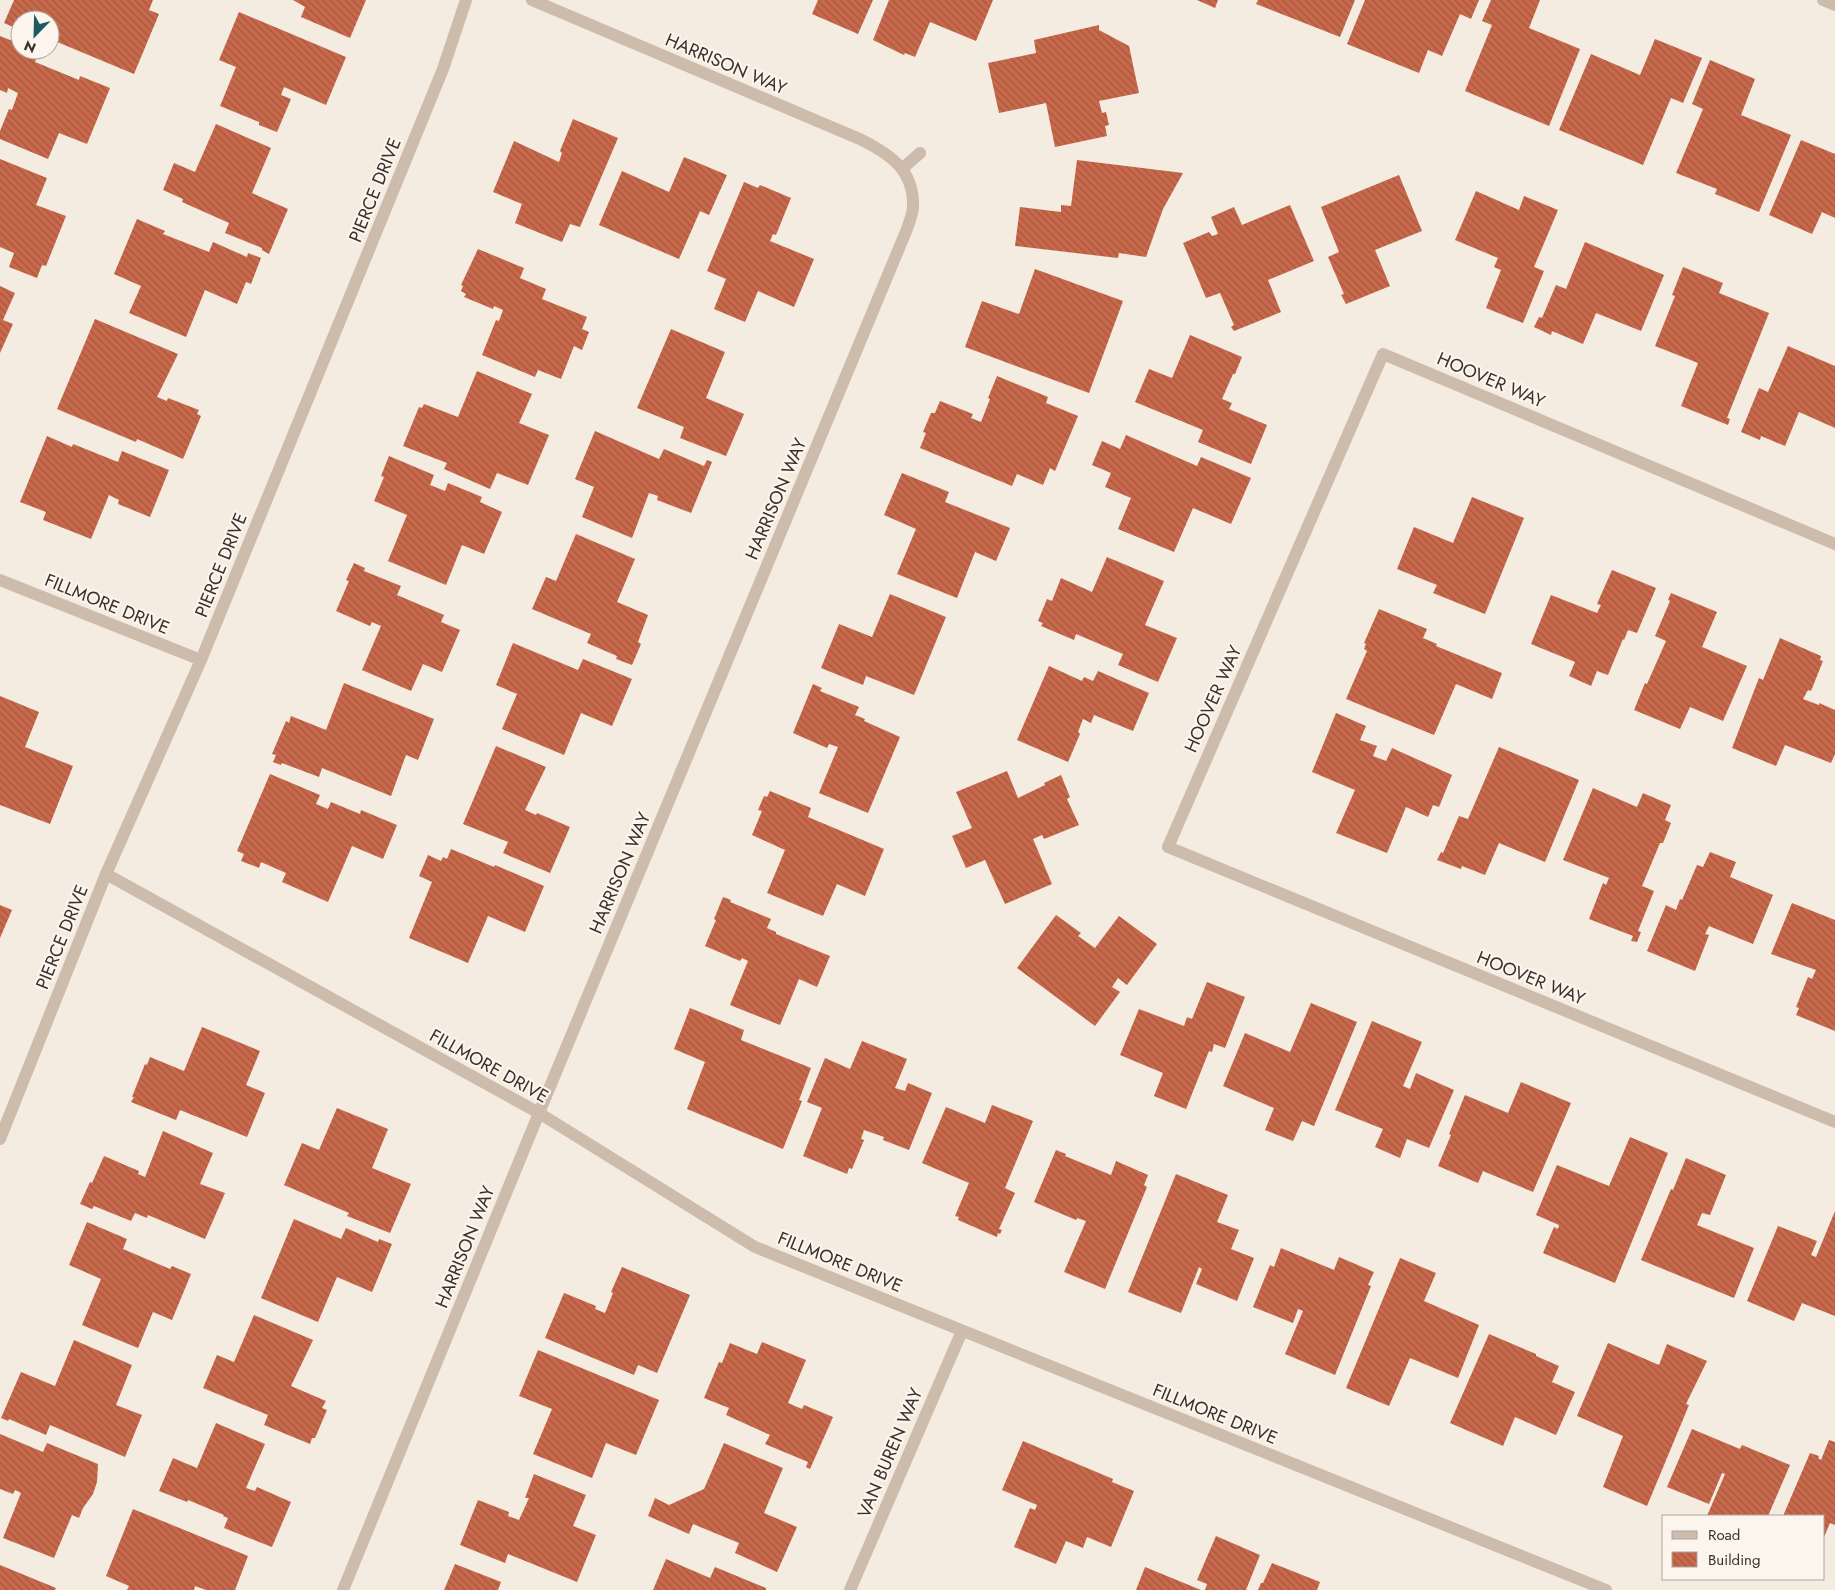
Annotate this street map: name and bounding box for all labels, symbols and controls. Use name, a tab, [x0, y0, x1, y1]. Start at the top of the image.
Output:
north arrow	[10, 10, 60, 60]
street label: HARRISON WAY	[661, 27, 792, 102]
text: N	[21, 36, 39, 58]
street label: PIERCE DRIVE	[342, 134, 408, 246]
street label: HOOVER WAY	[1433, 346, 1550, 415]
street label: HARRISON WAY	[739, 433, 814, 564]
street label: PIERCE DRIVE	[188, 509, 254, 621]
street label: FILLMORE DRIVE	[41, 567, 173, 641]
street label: HOOVER WAY	[1178, 640, 1249, 757]
street label: HARRISON WAY	[583, 807, 658, 938]
street label: PIERCE DRIVE	[29, 881, 95, 993]
street label: HOOVER WAY	[1473, 944, 1590, 1012]
street label: FILLMORE DRIVE	[425, 1023, 553, 1109]
street label: HARRISON WAY	[429, 1181, 502, 1312]
street label: FILLMORE DRIVE	[774, 1225, 906, 1299]
street label: FILLMORE DRIVE	[1149, 1377, 1281, 1451]
street label: VAN BUREN WAY	[851, 1383, 929, 1522]
legend	[1662, 1515, 1825, 1580]
text: Road	[1708, 1524, 1740, 1546]
text: Building	[1708, 1549, 1760, 1571]

